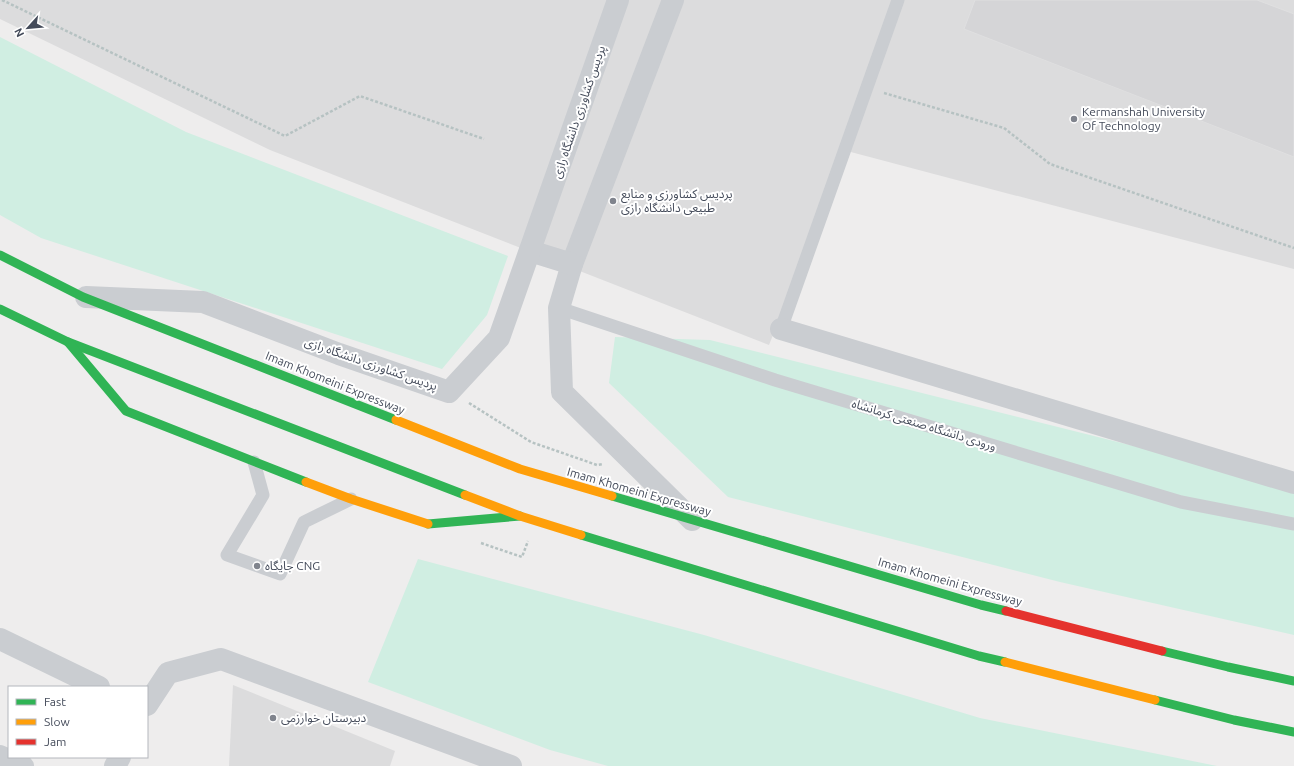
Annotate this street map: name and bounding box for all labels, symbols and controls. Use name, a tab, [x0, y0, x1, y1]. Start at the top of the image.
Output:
north arrow	[8, 8, 48, 48]
text: N	[12, 26, 26, 39]
street label: پردیس کشاورزی دانشگاه رازی	[550, 44, 609, 181]
place label: Kermanshah University Of Technology	[1082, 105, 1205, 132]
marker: Kermanshah University Of Technology	[1069, 114, 1079, 124]
place label: پردیس کشاورزی و منابع طبیعی دانشگاه رازی	[621, 187, 733, 215]
marker: پردیس کشاورزی و منابع طبیعی دانشگاه رازی	[608, 196, 618, 206]
street label: پردیس کشاورزی دانشگاه رازی	[302, 335, 439, 394]
street label: Imam Khomeini Expressway	[264, 349, 407, 417]
street label: ورودی دانشگاه صنعتی کرمانشاه	[850, 396, 998, 454]
street label: Imam Khomeini Expressway	[566, 465, 713, 518]
street label: Imam Khomeini Expressway	[877, 555, 1024, 608]
place label: جایگاه CNG	[265, 559, 320, 573]
marker: جایگاه CNG	[252, 561, 262, 571]
legend	[8, 686, 148, 758]
text: Fast	[44, 695, 66, 708]
place label: دبیرستان خوارزمی	[281, 711, 366, 725]
marker: دبیرستان خوارزمی	[268, 713, 278, 723]
text: Slow	[44, 715, 70, 728]
text: Jam	[44, 735, 66, 748]

